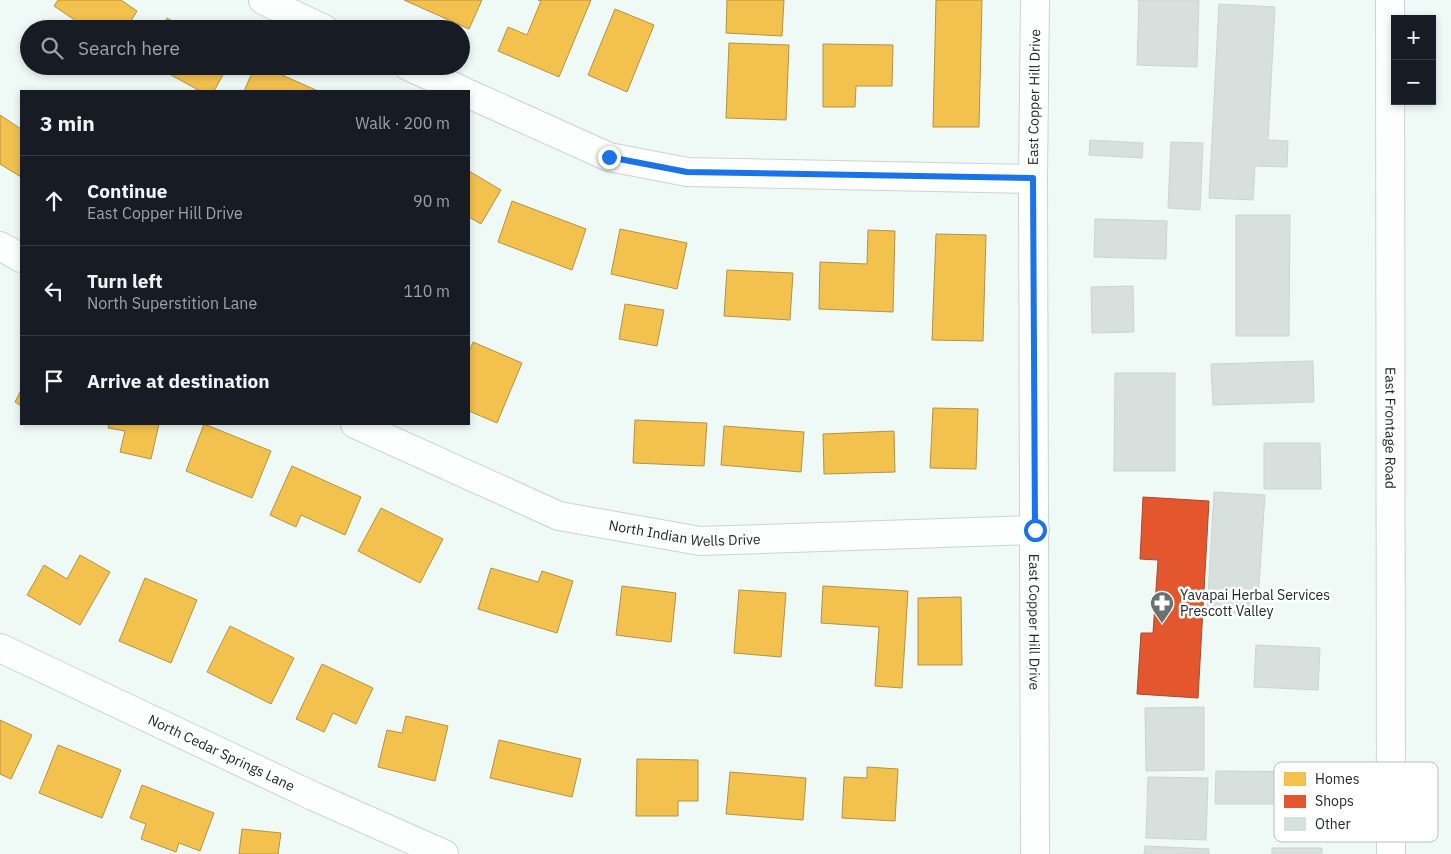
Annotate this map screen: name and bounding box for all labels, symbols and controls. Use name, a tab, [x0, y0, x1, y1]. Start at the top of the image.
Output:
map controls	[1391, 15, 1436, 105]
button: +	[1391, 15, 1436, 60]
search box	[20, 20, 470, 75]
street label: East Copper Hill Drive	[1024, 28, 1044, 165]
icon: search	[38, 34, 66, 62]
text: Search here	[78, 36, 180, 60]
button: −	[1391, 60, 1436, 105]
text: 3 min	[40, 109, 95, 137]
text: Walk · 200 m	[355, 113, 450, 133]
route end	[598, 146, 621, 169]
text: Continue	[87, 179, 167, 203]
icon: ahead	[40, 187, 68, 215]
text: 90 m	[413, 191, 450, 211]
text: East Copper Hill Drive	[87, 203, 243, 223]
text: Turn left	[87, 269, 163, 293]
icon: left	[40, 277, 68, 305]
text: 110 m	[403, 281, 450, 301]
text: North Superstition Lane	[87, 293, 257, 313]
icon: arrive	[40, 367, 68, 395]
street label: East Frontage Road	[1381, 367, 1400, 489]
text: Arrive at destination	[87, 369, 270, 393]
street label: North Indian Wells Drive	[607, 516, 761, 550]
route start	[1024, 519, 1047, 542]
street label: East Copper Hill Drive	[1025, 554, 1044, 691]
place label: Yavapai Herbal Services Prescott Valley	[1180, 586, 1330, 620]
pharmacy icon: Yavapai Herbal Services Prescott Valley	[1149, 590, 1175, 624]
street label: North Cedar Springs Lane	[145, 710, 298, 795]
legend	[1274, 762, 1438, 842]
text: Homes	[1315, 770, 1360, 788]
text: Shops	[1315, 792, 1354, 810]
text: Other	[1315, 815, 1351, 833]

